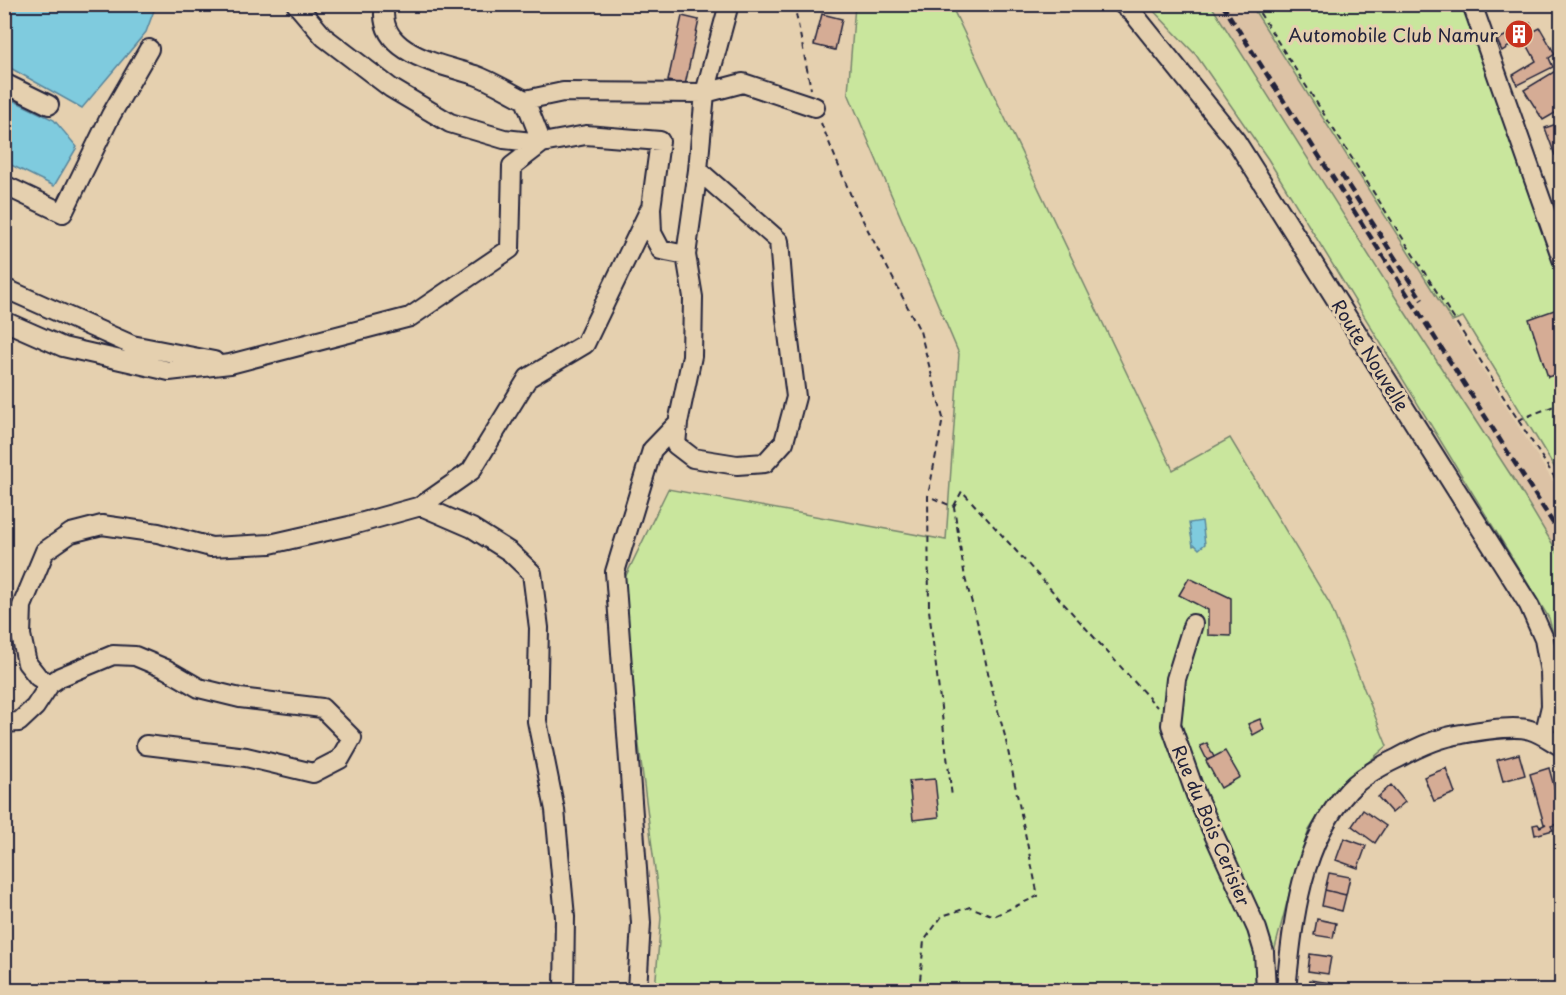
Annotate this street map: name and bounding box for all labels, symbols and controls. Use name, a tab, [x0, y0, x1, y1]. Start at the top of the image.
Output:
building icon: Automobile Club Namur	[1503, 18, 1535, 50]
place label: Automobile Club Namur	[1288, 21, 1499, 48]
street label: Route Nouvelle	[1326, 294, 1416, 416]
street label: Rue du Bois Cerisier	[1166, 740, 1258, 910]

